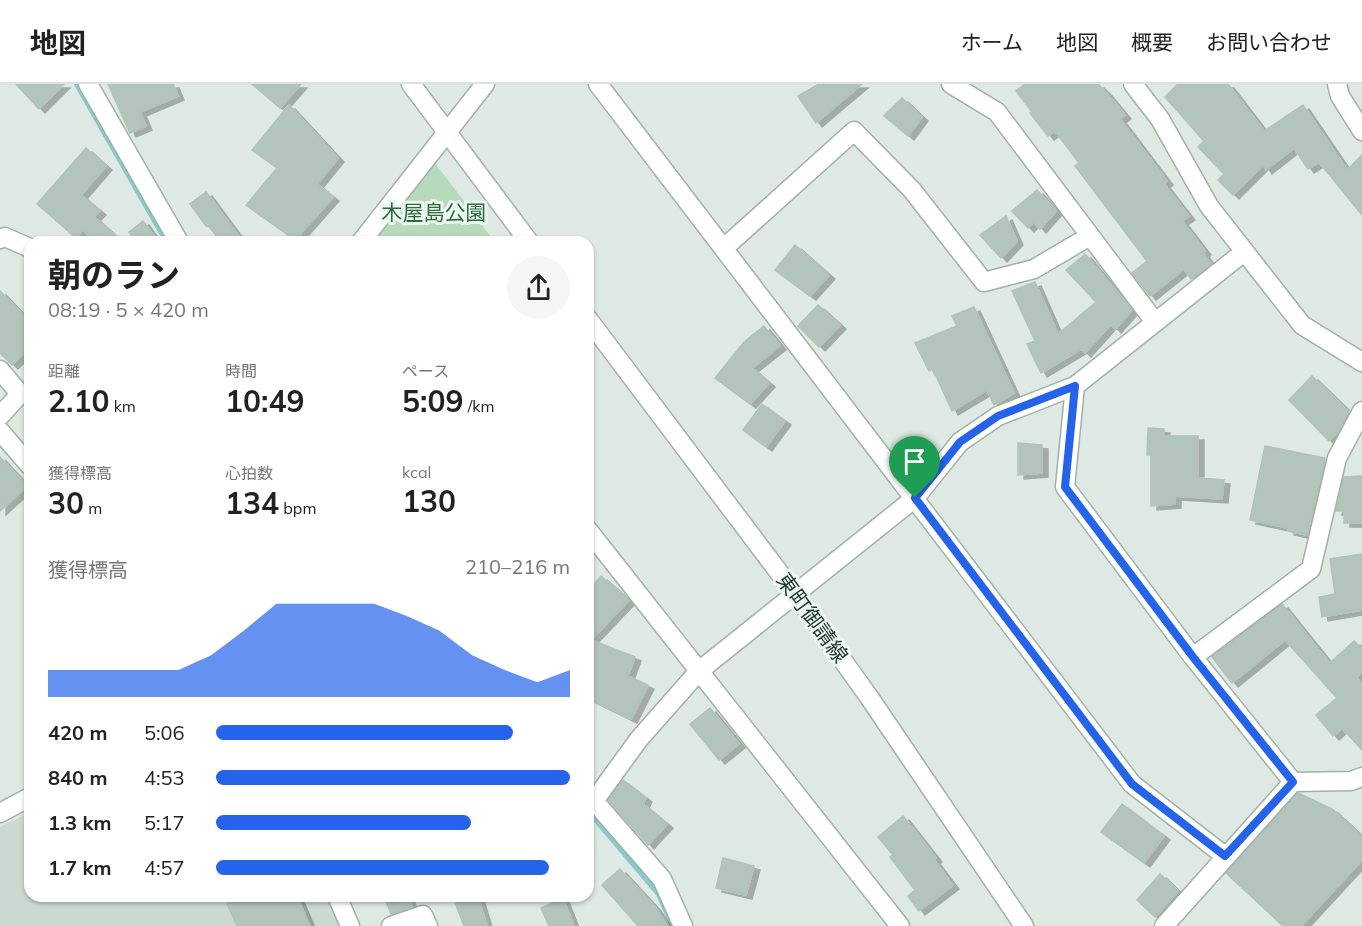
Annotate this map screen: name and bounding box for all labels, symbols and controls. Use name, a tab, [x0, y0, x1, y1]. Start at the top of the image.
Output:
text: 地図	[30, 25, 86, 60]
text: ホーム	[961, 29, 1023, 55]
text: 地図	[1056, 29, 1098, 55]
text: 概要	[1131, 29, 1173, 55]
text: お問い合わせ	[1206, 29, 1332, 55]
park label: 木屋島公園	[382, 199, 487, 225]
text: 朝のラン	[48, 254, 180, 295]
button: share	[507, 256, 570, 319]
text: 08:19 · 5 × 420 m	[48, 297, 209, 322]
text: 距離	[48, 361, 80, 381]
text: 時間	[225, 361, 257, 381]
text: ペース	[402, 361, 449, 381]
text: 2.10	[48, 382, 109, 420]
text: 10:49	[225, 382, 304, 420]
text: 5:09	[402, 382, 463, 420]
text: km	[109, 396, 136, 416]
text: /km	[463, 396, 494, 416]
pin	[889, 436, 940, 498]
icon: arrive	[898, 445, 931, 478]
text: kcal	[402, 462, 431, 482]
text: 獲得標高	[48, 463, 112, 483]
text: 心拍数	[225, 463, 273, 483]
text: 130	[402, 482, 456, 520]
text: 30	[48, 484, 84, 522]
text: 134	[225, 484, 279, 522]
text: m	[84, 498, 102, 518]
text: bpm	[279, 498, 316, 518]
text: 210–216 m	[465, 554, 570, 579]
text: 獲得標高	[48, 557, 128, 582]
street label: 東町御請線	[771, 567, 854, 668]
text: 420 m	[48, 720, 107, 745]
text: 5:06	[144, 720, 185, 745]
text: 840 m	[48, 765, 107, 790]
text: 4:53	[144, 765, 185, 790]
text: 1.3 km	[48, 810, 111, 835]
text: 5:17	[144, 810, 185, 835]
text: 1.7 km	[48, 855, 111, 880]
text: 4:57	[144, 855, 185, 880]

